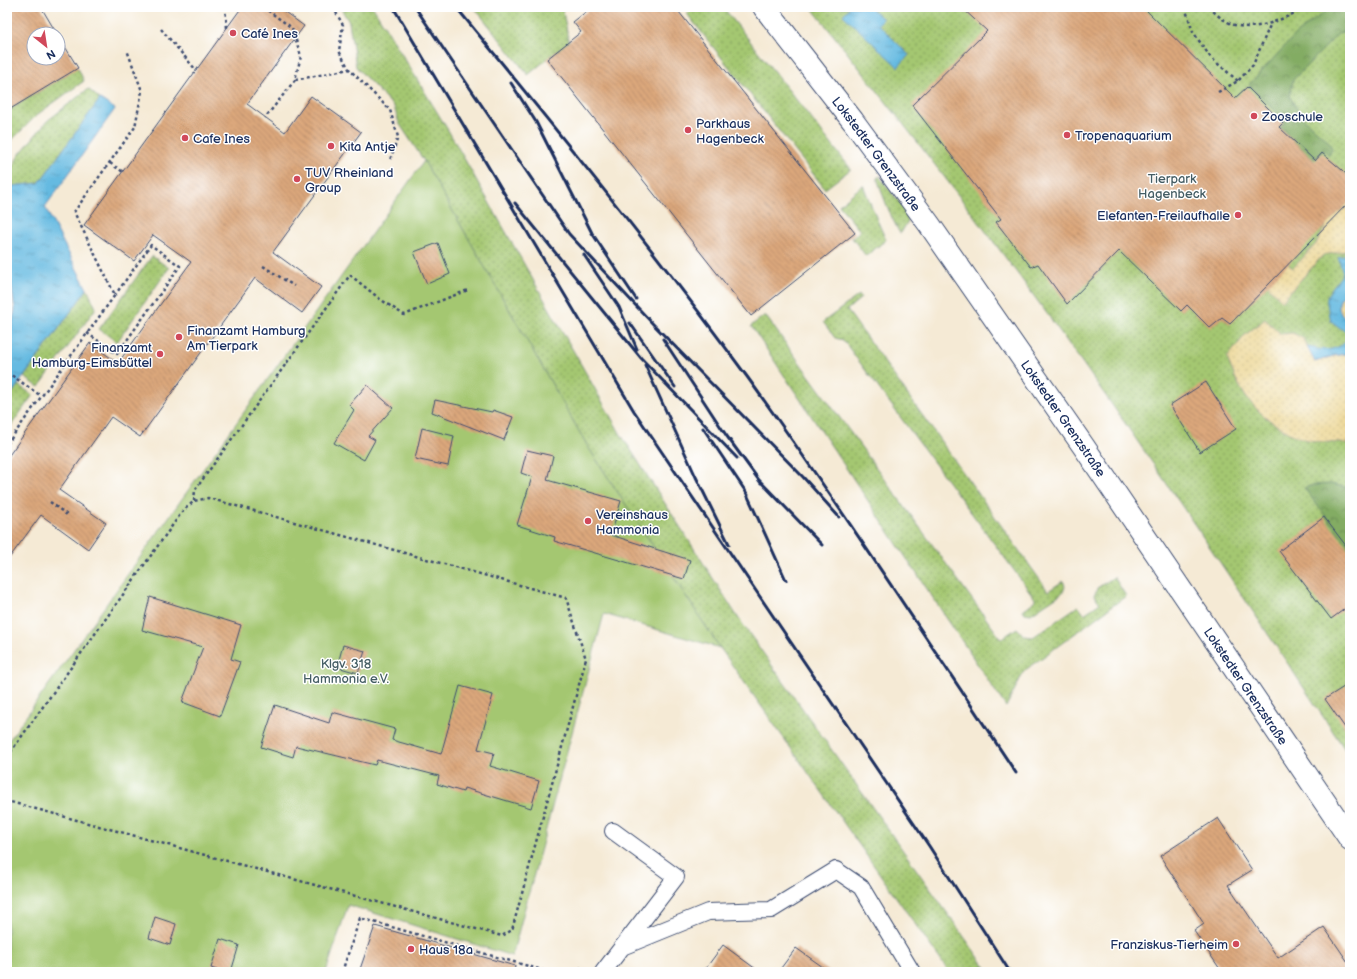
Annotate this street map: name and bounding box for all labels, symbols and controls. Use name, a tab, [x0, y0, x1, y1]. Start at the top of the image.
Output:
north arrow	[26, 26, 66, 66]
place label: Café Ines	[241, 26, 299, 42]
marker: Café Ines	[228, 28, 238, 38]
text: N	[44, 47, 58, 62]
street label: Lokstedter Grenzstraße	[828, 94, 924, 215]
place label: Zooschule	[1261, 109, 1323, 125]
marker: Zooschule	[1249, 111, 1259, 121]
place label: Parkhaus Hagenbeck	[696, 116, 764, 147]
marker: Parkhaus Hagenbeck	[683, 125, 693, 135]
place label: Tropenaquarium	[1075, 128, 1172, 144]
marker: Tropenaquarium	[1062, 130, 1072, 140]
place label: Cafe Ines	[193, 131, 250, 147]
marker: Cafe Ines	[180, 133, 190, 143]
place label: Kita Antje	[339, 139, 396, 155]
marker: Kita Antje	[326, 141, 336, 151]
place label: TUV Rheinland Group	[305, 165, 393, 196]
park label: Tierpark Hagenbeck	[1138, 171, 1207, 202]
marker: TUV Rheinland Group	[292, 174, 302, 184]
place label: Elefanten-Freilaufhalle	[1097, 208, 1230, 224]
marker: Elefanten-Freilaufhalle	[1233, 210, 1243, 220]
place label: Finanzamt Hamburg Am Tierpark	[187, 323, 306, 354]
marker: Finanzamt Hamburg Am Tierpark	[174, 332, 184, 342]
place label: Finanzamt Hamburg-Eimsbüttel	[32, 340, 152, 371]
marker: Finanzamt Hamburg-Eimsbüttel	[155, 349, 165, 359]
street label: Lokstedter Grenzstraße	[1017, 357, 1109, 480]
place label: Vereinshaus Hammonia	[596, 507, 668, 538]
marker: Vereinshaus Hammonia	[583, 516, 593, 526]
street label: Lokstedter Grenzstraße	[1200, 625, 1291, 748]
park label: Klgv. 318 Hammonia e.V.	[303, 656, 389, 687]
place label: Franziskus-Tierheim	[1110, 937, 1228, 953]
marker: Franziskus-Tierheim	[1231, 939, 1241, 949]
place label: Haus 18a	[419, 942, 473, 958]
marker: Haus 18a	[406, 944, 416, 954]

